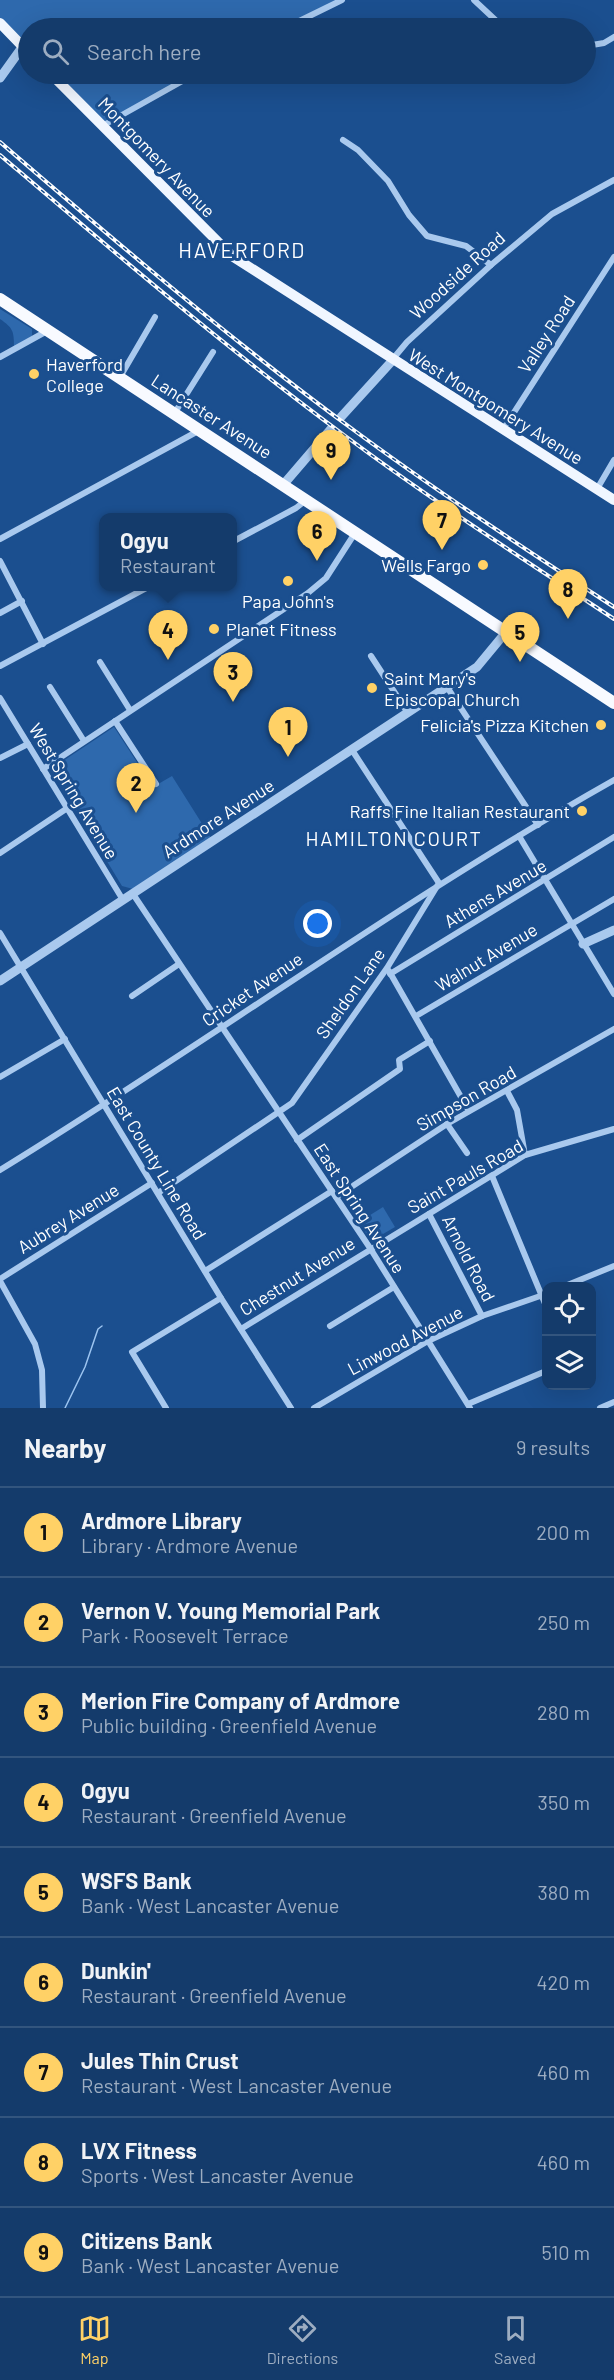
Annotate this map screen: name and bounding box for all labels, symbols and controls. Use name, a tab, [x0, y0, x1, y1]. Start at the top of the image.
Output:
search box	[18, 18, 596, 84]
icon: search	[39, 35, 72, 68]
text: Search here	[87, 38, 201, 64]
street label: Montgomery Avenue	[94, 92, 220, 222]
street label: Woodside Road	[405, 227, 509, 323]
district label: HAVERFORD	[178, 237, 306, 262]
street label: Valley Road	[513, 291, 579, 377]
street label: West Montgomery Avenue	[405, 343, 587, 469]
place label: Haverford College	[46, 353, 123, 396]
marker: Haverford College	[27, 367, 41, 381]
street label: Lancaster Avenue	[148, 369, 276, 463]
pin: 9	[312, 430, 350, 480]
pin: 7	[422, 500, 462, 550]
pin: 6	[298, 512, 336, 561]
popup	[99, 513, 237, 591]
text: Ogyu	[120, 527, 169, 553]
text: Restaurant	[120, 553, 216, 577]
place label: Wells Fargo	[381, 554, 471, 576]
marker: Wells Fargo	[476, 558, 490, 572]
pin: 8	[548, 570, 588, 619]
marker: Papa John's	[281, 574, 295, 588]
place label: Papa John's	[242, 590, 334, 612]
pin: 4	[148, 610, 188, 660]
pin: 5	[500, 612, 540, 662]
place label: Planet Fitness	[226, 618, 337, 640]
marker: Planet Fitness	[207, 622, 221, 636]
pin: 3	[214, 652, 252, 702]
place label: Saint Mary's Episcopal Church	[384, 667, 520, 710]
marker: Saint Mary's Episcopal Church	[365, 681, 379, 695]
pin: 1	[268, 708, 308, 757]
place label: Felicia's Pizza Kitchen	[420, 714, 589, 736]
marker: Felicia's Pizza Kitchen	[594, 718, 608, 732]
street label: West Spring Avenue	[25, 719, 123, 863]
pin: 2	[116, 764, 156, 813]
street label: Ardmore Avenue	[158, 774, 278, 862]
place label: Raffs Fine Italian Restaurant	[349, 800, 570, 822]
marker: Raffs Fine Italian Restaurant	[575, 804, 589, 818]
district label: HAMILTON COURT	[306, 826, 482, 850]
street label: Athens Avenue	[440, 854, 550, 932]
your location	[303, 909, 332, 938]
street label: Walnut Avenue	[431, 918, 541, 996]
street label: Sheldon Lane	[311, 944, 389, 1042]
street label: Cricket Avenue	[197, 947, 307, 1031]
street label: Simpson Road	[412, 1061, 520, 1135]
street label: East County Line Road	[103, 1082, 211, 1244]
street label: Saint Pauls Road	[403, 1134, 527, 1218]
street label: East Spring Avenue	[310, 1139, 410, 1277]
street label: Aubrey Avenue	[13, 1178, 123, 1258]
street label: Arnold Road	[438, 1211, 500, 1305]
street label: Chestnut Avenue	[235, 1232, 359, 1320]
map controls	[542, 1282, 596, 1390]
button: locate	[542, 1282, 596, 1336]
street label: Linwood Avenue	[344, 1300, 466, 1380]
button: layers	[542, 1336, 596, 1390]
text: Nearby	[24, 1432, 106, 1463]
text: 9 results	[516, 1435, 590, 1459]
text: Ardmore Library	[81, 1507, 242, 1533]
text: 1	[40, 1520, 47, 1544]
text: 200 m	[536, 1520, 590, 1544]
text: Library · Ardmore Avenue	[81, 1533, 298, 1557]
text: Vernon V. Young Memorial Park	[81, 1597, 380, 1623]
text: 2	[38, 1610, 49, 1634]
text: 250 m	[537, 1610, 590, 1634]
text: Park · Roosevelt Terrace	[81, 1623, 289, 1647]
text: Merion Fire Company of Ardmore	[81, 1687, 400, 1713]
text: 3	[38, 1700, 49, 1724]
text: 280 m	[537, 1700, 590, 1724]
text: Public building · Greenfield Avenue	[81, 1713, 377, 1737]
text: Ogyu	[81, 1777, 130, 1803]
text: 4	[37, 1790, 50, 1814]
text: 350 m	[538, 1790, 590, 1814]
text: Restaurant · Greenfield Avenue	[81, 1803, 347, 1827]
text: WSFS Bank	[81, 1867, 192, 1893]
text: 5	[38, 1880, 49, 1904]
text: 380 m	[537, 1880, 590, 1904]
text: Bank · West Lancaster Avenue	[81, 1893, 339, 1917]
text: Dunkin'	[81, 1957, 151, 1983]
text: 6	[38, 1970, 49, 1994]
text: 420 m	[536, 1970, 590, 1994]
text: Restaurant · Greenfield Avenue	[81, 1983, 347, 2007]
text: Jules Thin Crust	[81, 2047, 239, 2073]
text: 7	[39, 2060, 48, 2084]
text: 460 m	[537, 2060, 590, 2084]
text: Restaurant · West Lancaster Avenue	[81, 2073, 392, 2097]
text: LVX Fitness	[81, 2137, 197, 2163]
text: 8	[38, 2150, 49, 2174]
text: 460 m	[537, 2150, 590, 2174]
text: Sports · West Lancaster Avenue	[81, 2163, 354, 2187]
text: Citizens Bank	[81, 2227, 213, 2253]
text: 9	[38, 2240, 49, 2264]
text: 510 m	[541, 2240, 590, 2264]
text: Bank · West Lancaster Avenue	[81, 2253, 339, 2277]
tab: Map	[78, 2312, 111, 2367]
tab: Directions	[267, 2312, 338, 2367]
tab: Saved	[494, 2312, 536, 2367]

